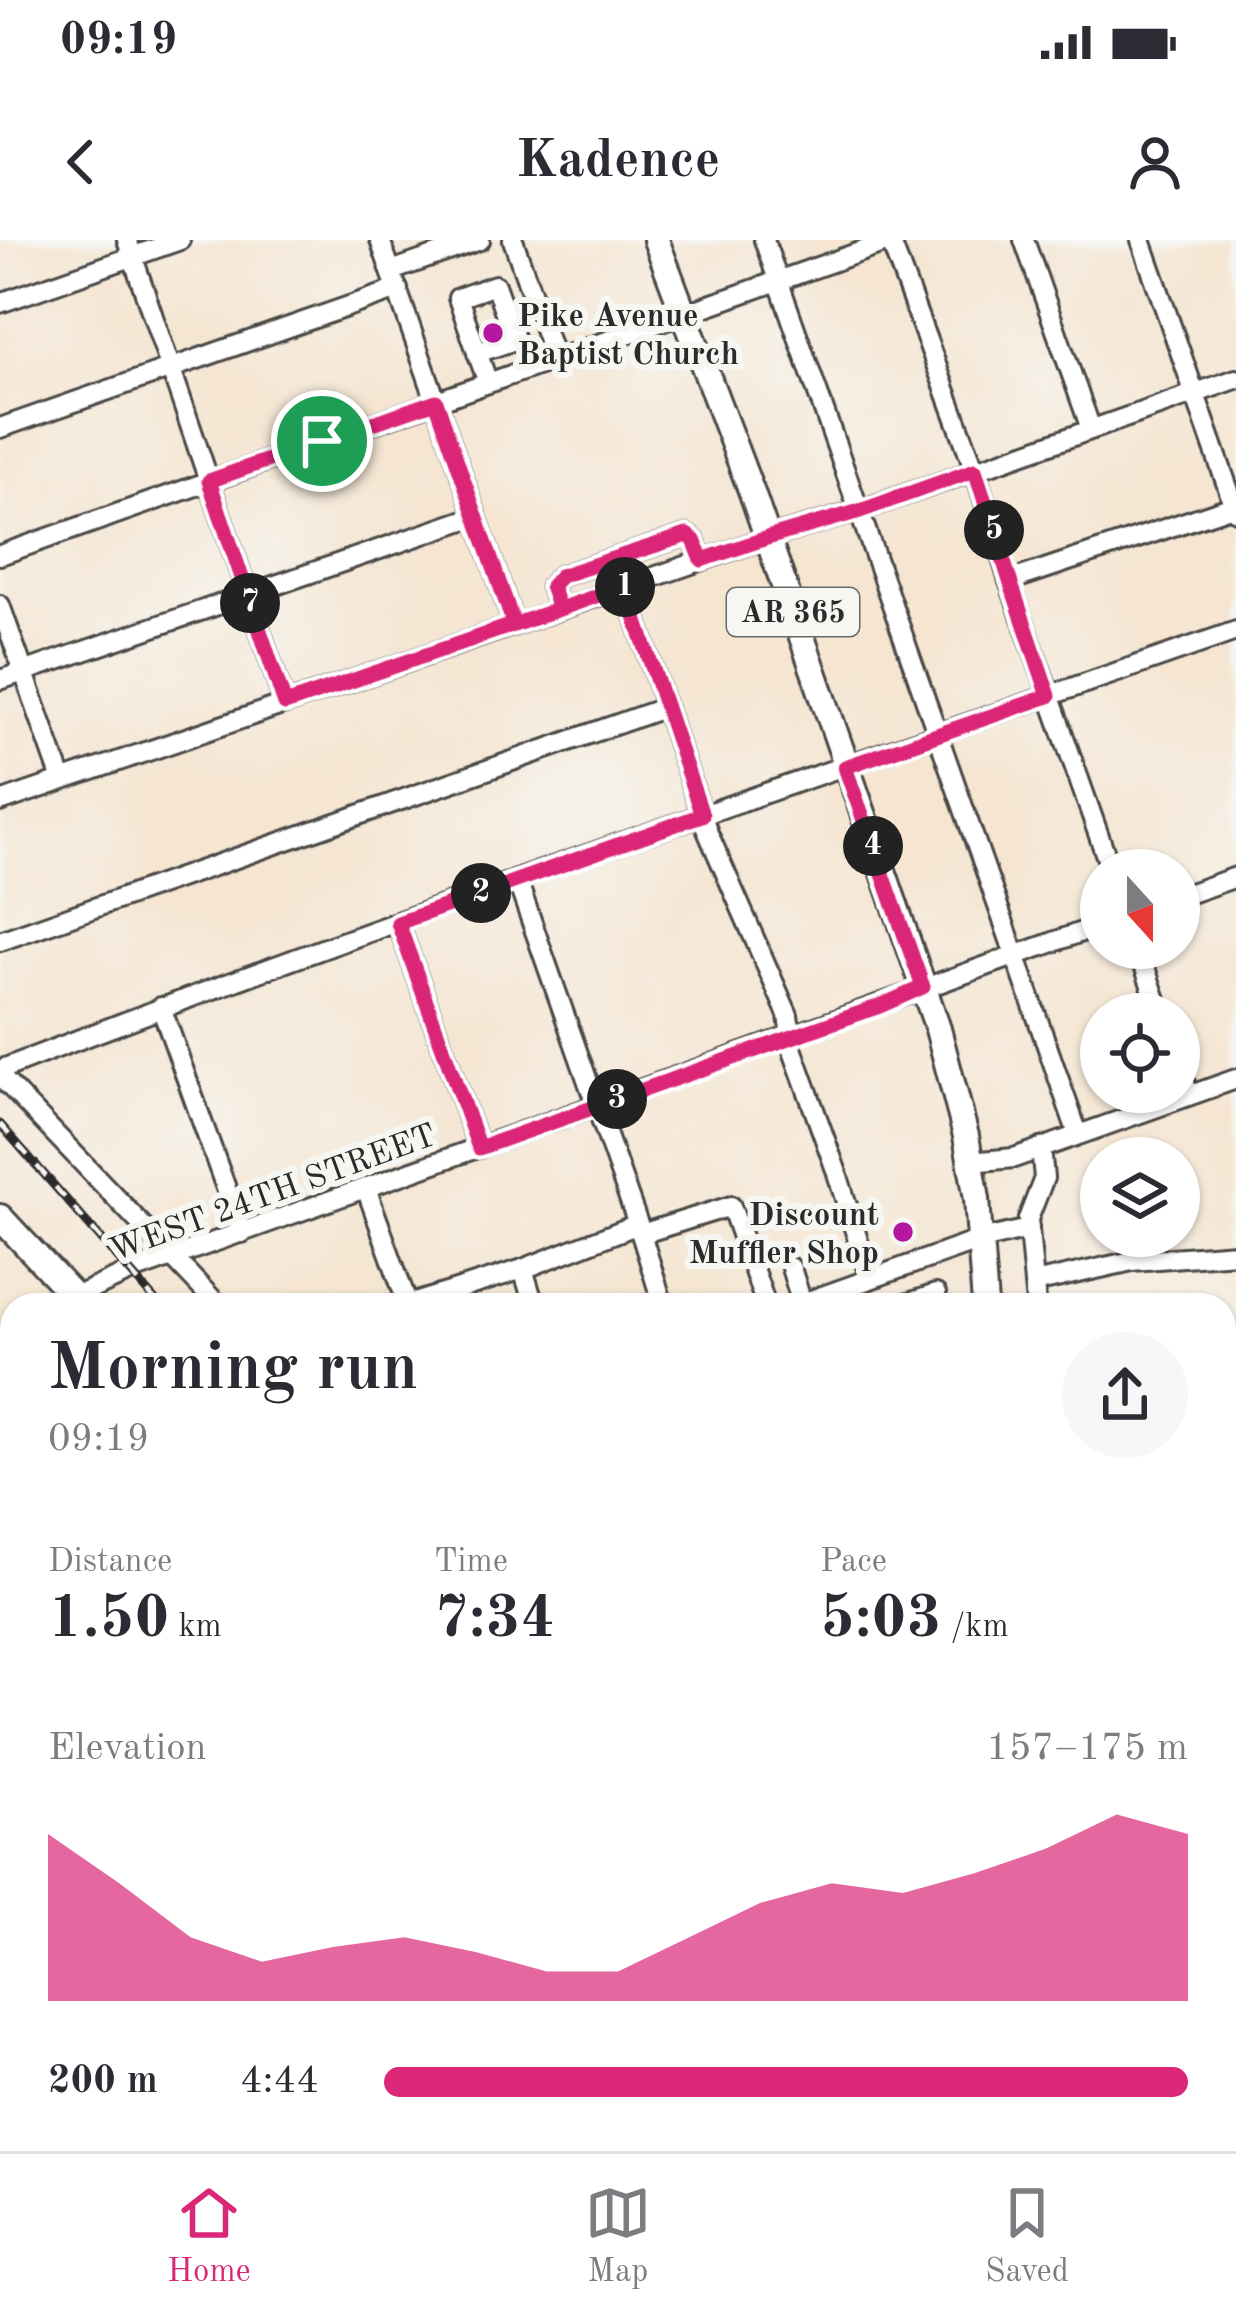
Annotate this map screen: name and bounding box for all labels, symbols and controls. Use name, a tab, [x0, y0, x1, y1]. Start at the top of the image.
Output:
text: 09:19	[60, 19, 177, 64]
icon: back	[48, 129, 114, 195]
icon: person	[1122, 129, 1188, 195]
text: Kadence	[516, 135, 720, 189]
place label: Pike Avenue Baptist Church	[517, 301, 739, 372]
marker: Pike Avenue Baptist Church	[480, 320, 506, 346]
pin	[271, 390, 373, 492]
icon: arrive	[289, 408, 355, 474]
pin: 5	[964, 500, 1024, 560]
text: 5	[984, 513, 1004, 546]
pin: 1	[595, 557, 655, 617]
text: 1	[615, 570, 635, 603]
pin: 7	[220, 573, 280, 633]
text: 7	[240, 586, 260, 619]
road number: AR 365	[727, 588, 859, 636]
pin: 4	[843, 816, 903, 876]
text: 4	[863, 829, 883, 862]
north arrow	[1080, 849, 1200, 969]
map controls	[1080, 849, 1200, 1257]
pin: 2	[451, 863, 511, 923]
text: 2	[471, 876, 491, 909]
button: locate	[1080, 993, 1200, 1113]
pin: 3	[587, 1069, 647, 1129]
text: 3	[607, 1082, 627, 1115]
street label: WEST 24TH STREET	[105, 1120, 441, 1269]
button: layers	[1080, 1137, 1200, 1257]
place label: Discount Muffler Shop	[689, 1200, 879, 1271]
marker: Discount Muffler Shop	[890, 1219, 916, 1245]
button: share	[1062, 1332, 1188, 1458]
text: Morning run	[48, 1338, 418, 1404]
text: 09:19	[48, 1420, 149, 1459]
text: Distance	[48, 1546, 172, 1579]
text: Time	[434, 1546, 508, 1579]
text: Pace	[820, 1546, 887, 1579]
text: 1.50	[48, 1590, 169, 1650]
text: 7:34	[434, 1590, 555, 1650]
text: 5:03	[820, 1590, 941, 1650]
text: km	[169, 1611, 222, 1644]
text: /km	[941, 1611, 1009, 1644]
text: Elevation	[48, 1729, 207, 1768]
text: 157–175 m	[986, 1729, 1188, 1768]
text: 200 m	[48, 2062, 158, 2101]
text: 4:44	[240, 2062, 319, 2101]
tab: Home	[167, 2180, 251, 2293]
tab: Map	[585, 2180, 651, 2293]
tab: Saved	[985, 2180, 1069, 2293]

